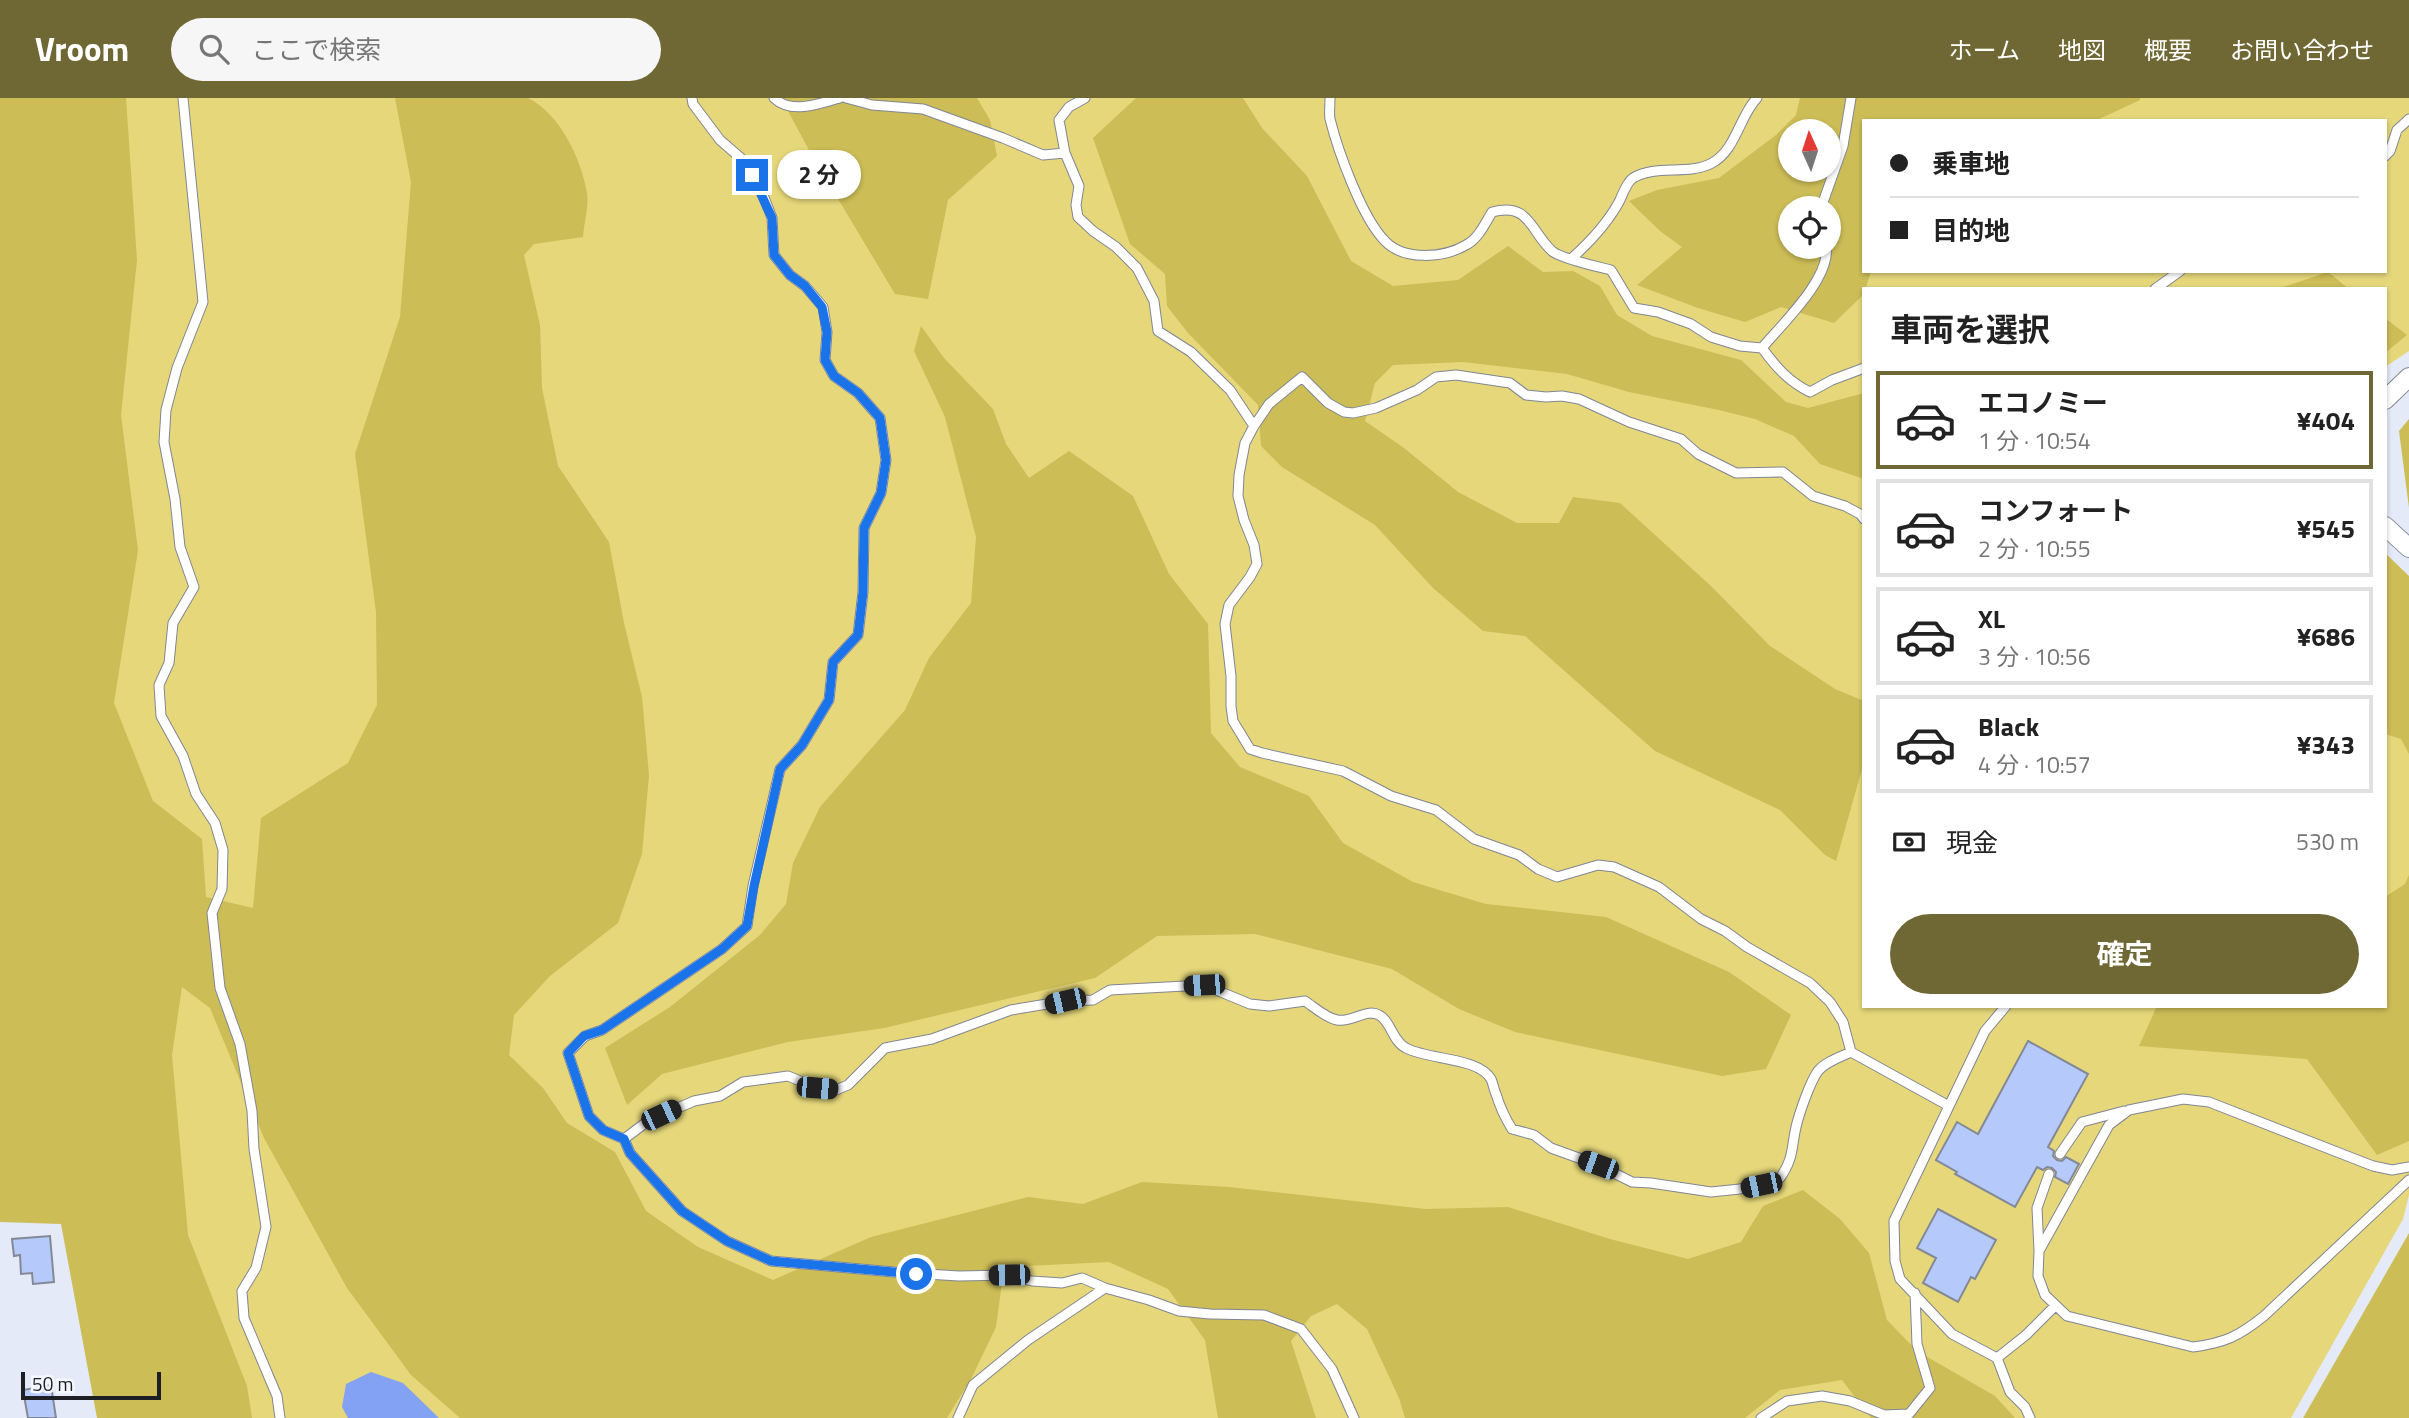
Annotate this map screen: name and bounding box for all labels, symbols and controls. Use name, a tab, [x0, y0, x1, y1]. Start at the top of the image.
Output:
search box	[171, 18, 661, 81]
text: Vroom	[35, 24, 129, 74]
icon: search	[195, 30, 233, 68]
text: ここで検索	[251, 30, 381, 69]
text: ホーム	[1949, 32, 2020, 68]
text: 地図	[2058, 32, 2106, 68]
text: 概要	[2144, 32, 2192, 68]
text: お問い合わせ	[2230, 32, 2374, 68]
north arrow	[1778, 119, 1841, 182]
map controls	[1778, 119, 1841, 259]
text: 乗車地	[1932, 144, 2010, 183]
callout: 2 分	[776, 150, 860, 200]
text: 2 分	[799, 157, 839, 192]
route end	[736, 159, 768, 191]
button: locate	[1778, 196, 1841, 259]
text: 目的地	[1932, 211, 2010, 250]
text: 車両を選択	[1890, 305, 2050, 353]
text: エコノミー	[1978, 383, 2108, 422]
icon: car	[1894, 389, 1957, 452]
text: ¥404	[2297, 401, 2355, 440]
text: 1 分 · 10:54	[1978, 423, 2091, 458]
text: コンフォート	[1978, 491, 2133, 530]
icon: car	[1894, 497, 1957, 560]
text: ¥545	[2297, 509, 2355, 548]
text: 2 分 · 10:55	[1978, 531, 2091, 566]
text: XL	[1978, 599, 2005, 638]
icon: car	[1894, 605, 1957, 668]
text: ¥686	[2297, 617, 2355, 656]
text: 3 分 · 10:56	[1978, 639, 2091, 674]
text: Black	[1978, 707, 2039, 746]
icon: car	[1894, 713, 1957, 776]
text: ¥343	[2297, 725, 2355, 764]
text: 4 分 · 10:57	[1978, 747, 2091, 782]
icon: cash	[1890, 823, 1928, 861]
text: 現金	[1946, 823, 1998, 862]
text: 530 m	[2296, 824, 2359, 859]
button: 確定	[1890, 914, 2359, 994]
car	[1183, 973, 1226, 997]
car	[1043, 986, 1088, 1016]
car	[796, 1076, 839, 1100]
car	[638, 1097, 685, 1133]
car	[1575, 1148, 1622, 1182]
car	[1739, 1170, 1784, 1200]
route start	[900, 1258, 932, 1290]
car	[988, 1264, 1031, 1286]
scale bar	[21, 1369, 161, 1401]
text: 50 m	[32, 1369, 73, 1398]

